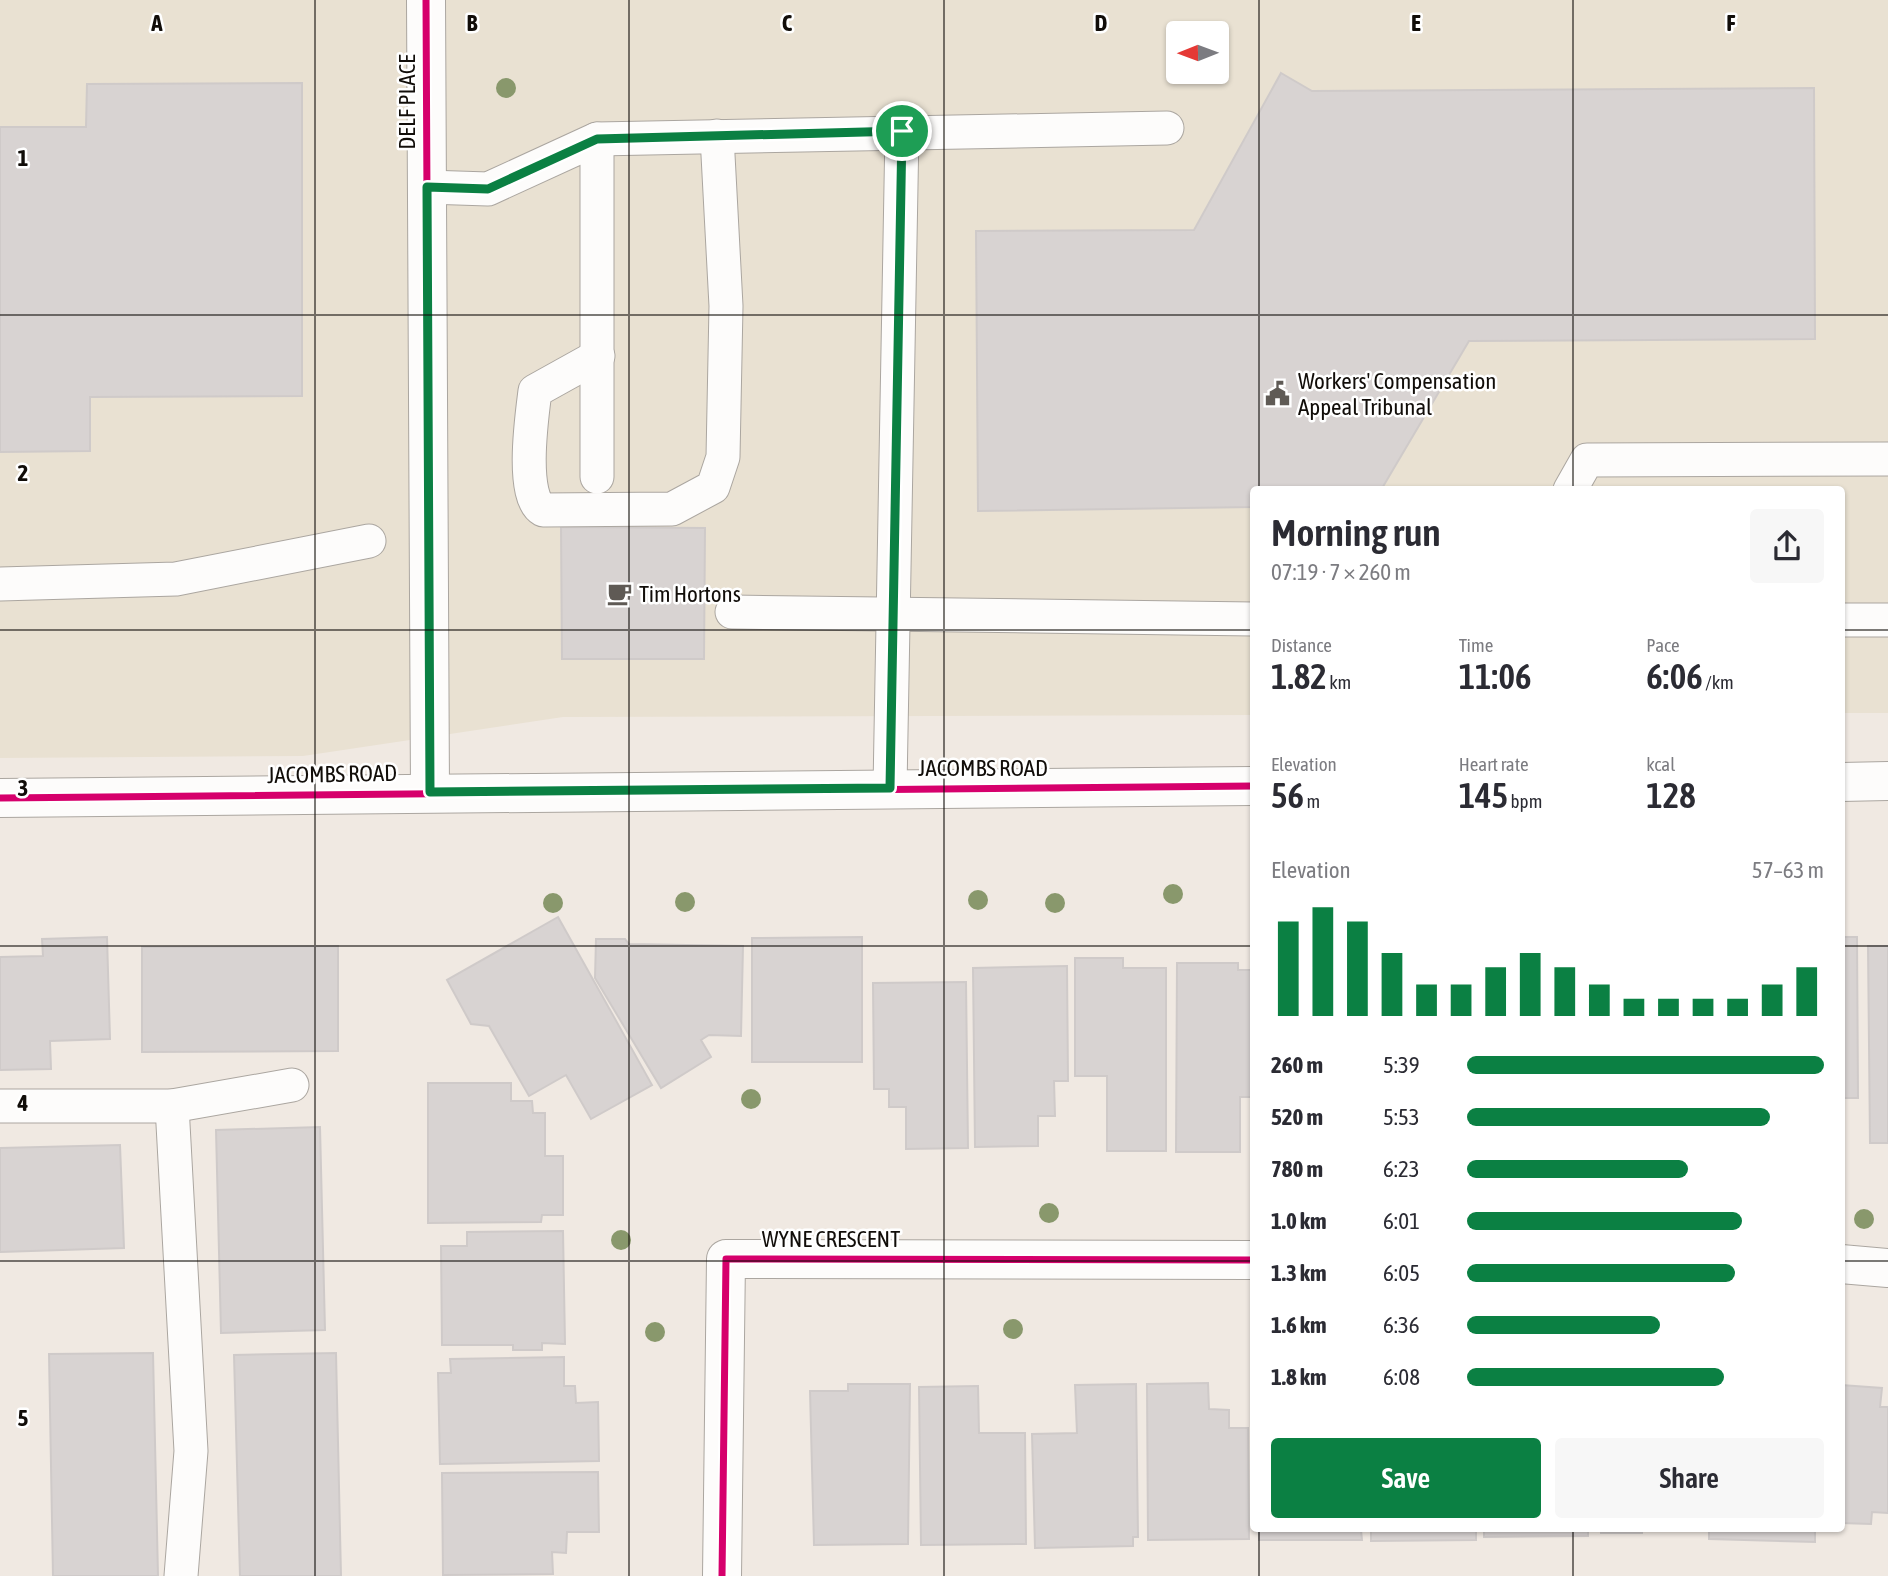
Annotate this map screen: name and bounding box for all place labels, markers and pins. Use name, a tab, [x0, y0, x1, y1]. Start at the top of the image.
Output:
pin	[872, 101, 932, 161]
place label: Workers' Compensation Appeal Tribunal	[1298, 368, 1496, 420]
public building icon: Workers' Compensation Appeal Tribunal	[1264, 380, 1292, 408]
cafe icon: Tim Hortons	[605, 580, 633, 608]
place label: Tim Hortons	[639, 581, 741, 607]

